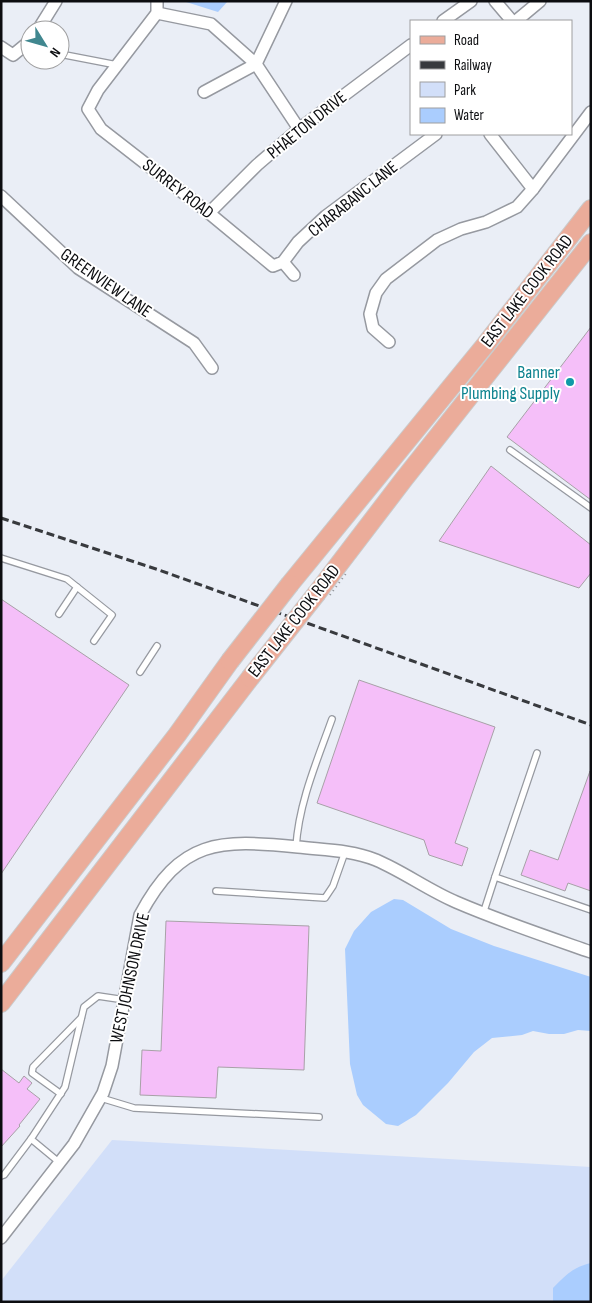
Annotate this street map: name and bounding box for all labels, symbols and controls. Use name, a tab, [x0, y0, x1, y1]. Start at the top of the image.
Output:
north arrow	[20, 20, 70, 70]
legend	[410, 20, 572, 135]
text: Road	[454, 31, 479, 50]
text: N	[46, 44, 64, 61]
text: Railway	[454, 56, 492, 75]
text: Park	[454, 81, 476, 100]
street label: PHAETON DRIVE	[263, 87, 351, 163]
text: Water	[454, 106, 485, 125]
street label: SURREY ROAD	[138, 155, 218, 223]
street label: CHARABANC LANE	[304, 157, 402, 241]
street label: EAST LAKE COOK ROAD	[477, 231, 577, 351]
street label: GREENVIEW LANE	[56, 244, 156, 322]
place label: Banner Plumbing Supply	[461, 362, 560, 404]
marker: Banner Plumbing Supply	[564, 376, 576, 388]
street label: EAST LAKE COOK ROAD	[244, 561, 344, 681]
street label: WEST JOHNSON DRIVE	[106, 911, 154, 1045]

